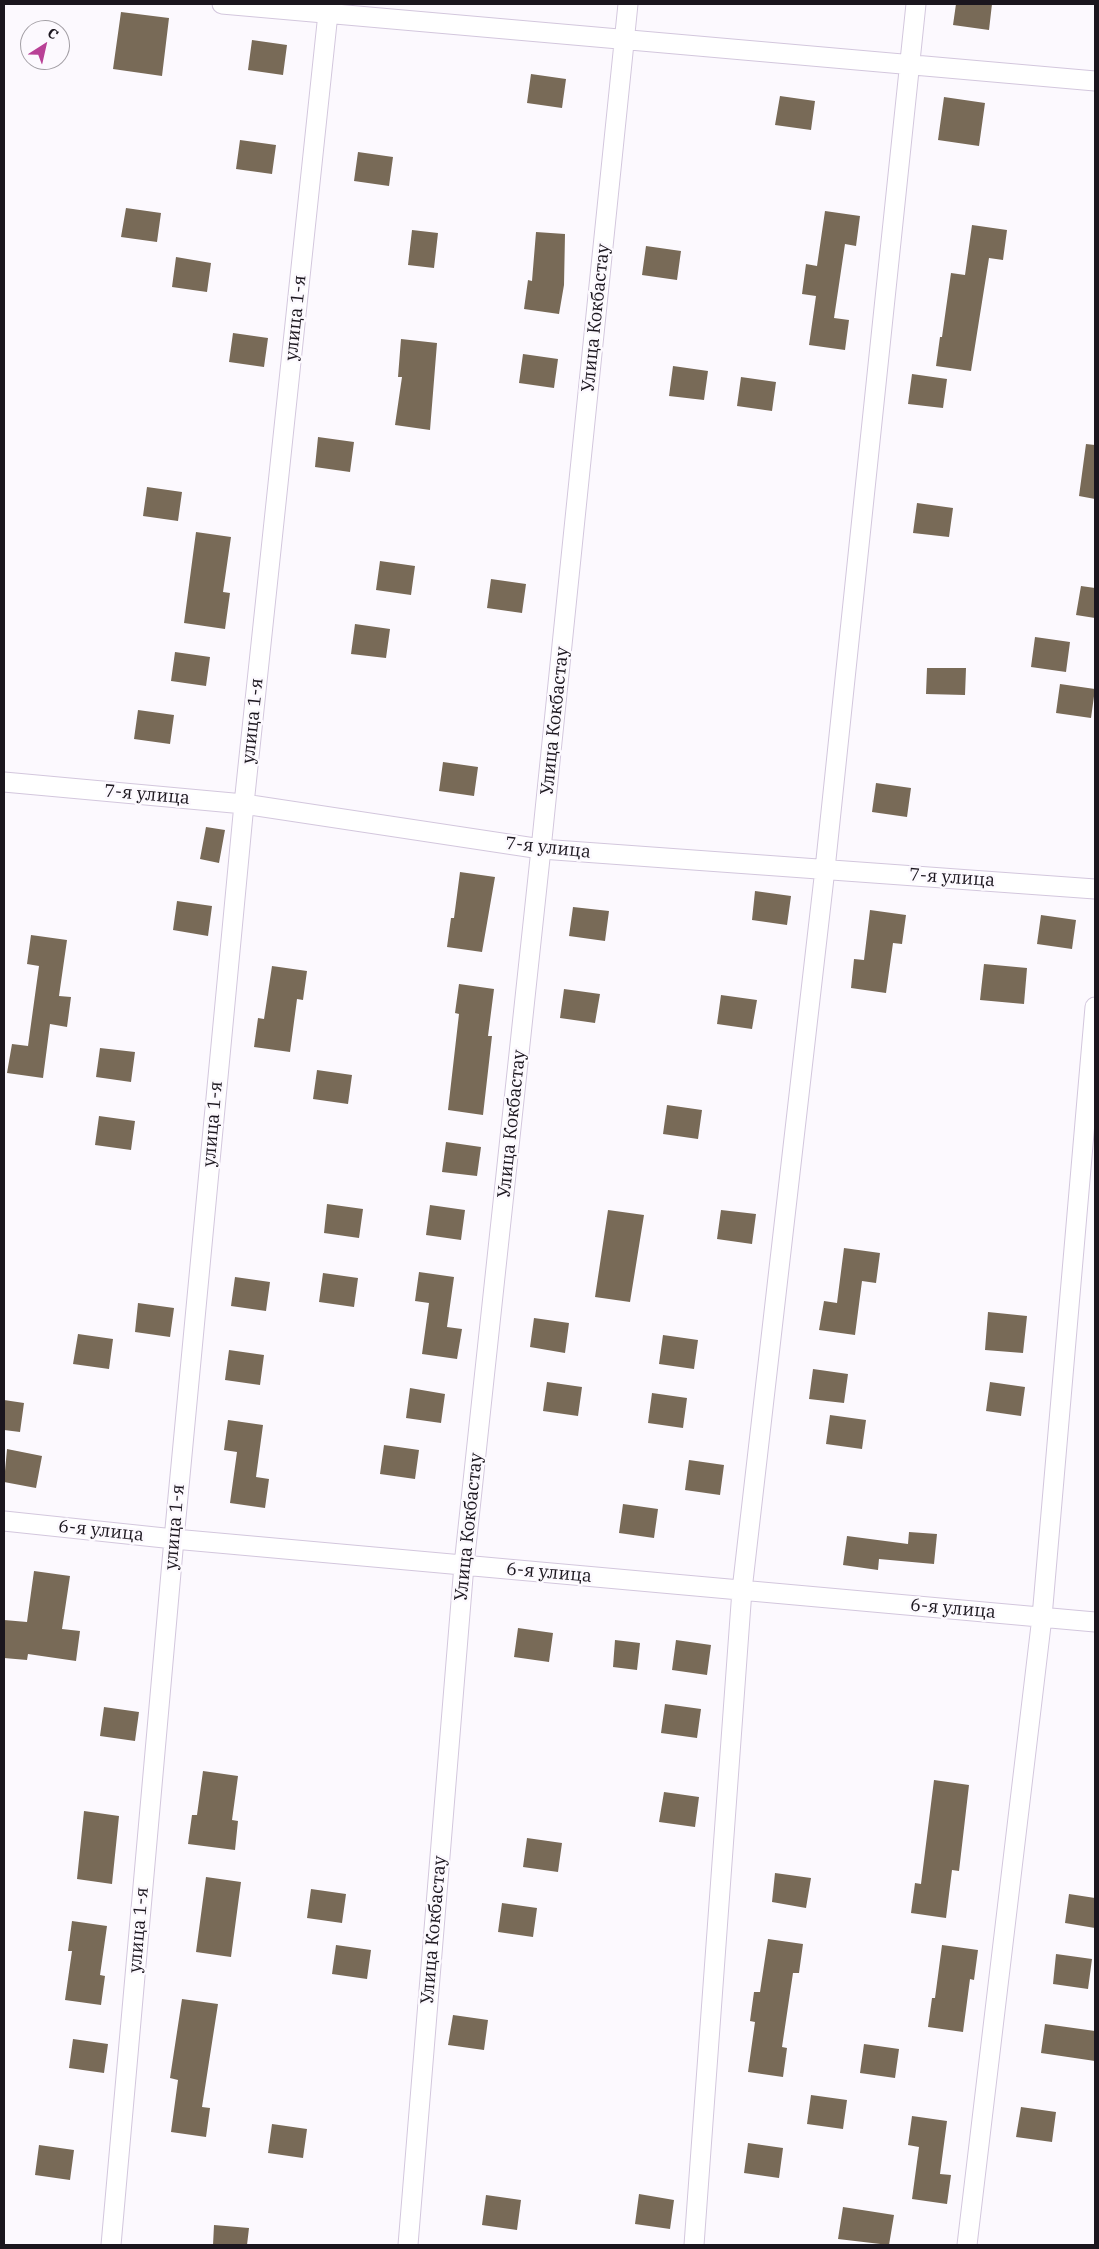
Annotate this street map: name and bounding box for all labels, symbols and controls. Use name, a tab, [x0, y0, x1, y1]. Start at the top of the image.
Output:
north arrow	[20, 20, 70, 70]
text: С	[44, 23, 62, 44]
street label: Улица Кокбастау	[577, 243, 615, 393]
street label: улица 1-я	[281, 274, 311, 362]
street label: Улица Кокбастау	[536, 646, 574, 796]
street label: улица 1-я	[238, 677, 268, 765]
street label: 7-я улица	[103, 780, 191, 810]
street label: 7-я улица	[504, 833, 592, 863]
street label: 7-я улица	[908, 864, 996, 892]
street label: Улица Кокбастау	[493, 1049, 531, 1199]
street label: улица 1-я	[198, 1080, 228, 1168]
street label: Улица Кокбастау	[450, 1452, 488, 1602]
street label: улица 1-я	[160, 1483, 190, 1571]
street label: 6-я улица	[57, 1516, 145, 1546]
street label: 6-я улица	[505, 1558, 593, 1588]
street label: 6-я улица	[909, 1594, 997, 1624]
street label: Улица Кокбастау	[417, 1855, 451, 2005]
street label: улица 1-я	[124, 1886, 154, 1974]

